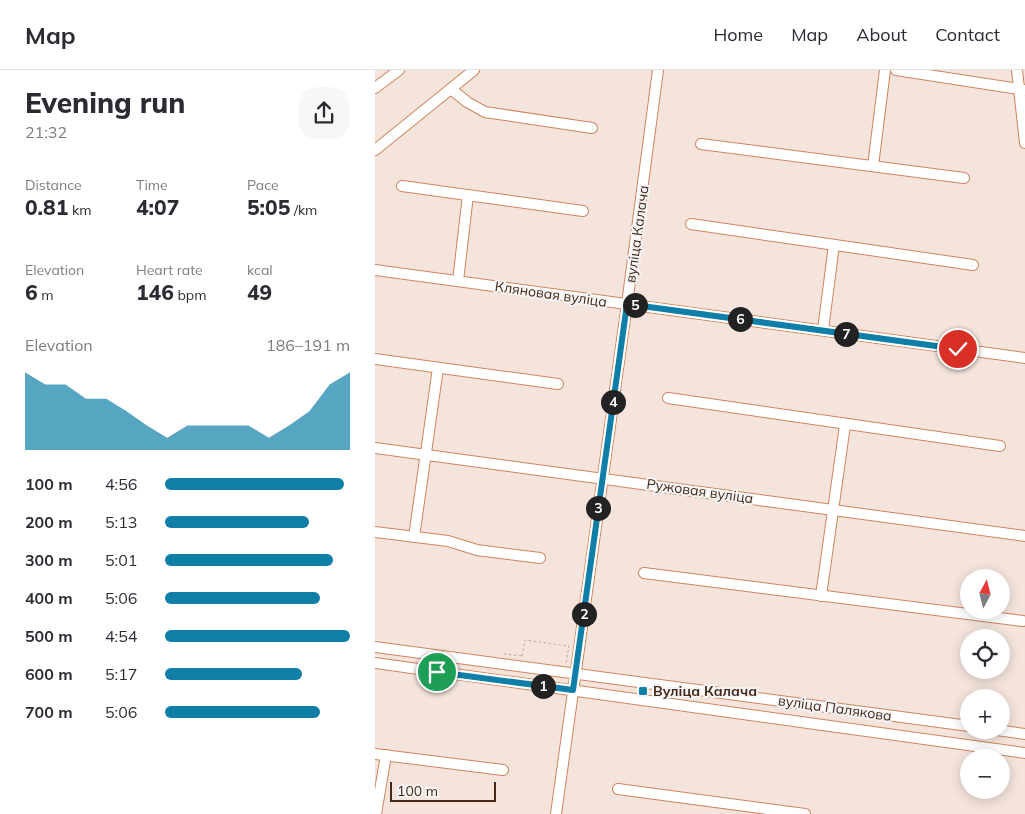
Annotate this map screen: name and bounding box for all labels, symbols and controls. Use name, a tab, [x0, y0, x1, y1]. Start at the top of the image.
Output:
text: Map	[25, 20, 76, 50]
text: Home	[713, 23, 763, 46]
text: Map	[791, 23, 828, 46]
text: About	[856, 23, 907, 46]
text: Contact	[935, 23, 1000, 46]
text: Evening run	[25, 85, 185, 120]
button: share	[298, 87, 350, 139]
text: 21:32	[25, 122, 67, 142]
text: Distance	[25, 176, 82, 194]
text: Time	[136, 176, 168, 194]
text: Pace	[247, 176, 279, 194]
street label: вуліца Калача	[621, 184, 653, 284]
text: 0.81	[25, 194, 68, 220]
text: 4:07	[136, 194, 179, 220]
text: 5:05	[247, 194, 290, 220]
text: km	[68, 201, 91, 219]
text: /km	[290, 201, 317, 219]
text: Elevation	[25, 261, 84, 279]
text: Heart rate	[136, 261, 203, 279]
text: kcal	[247, 261, 273, 279]
street label: Кляновая вуліца	[494, 277, 608, 311]
text: 6	[25, 279, 38, 305]
text: 146	[136, 279, 174, 305]
text: 49	[247, 279, 272, 305]
text: m	[38, 286, 54, 304]
text: bpm	[174, 286, 207, 304]
pin: 5	[623, 292, 647, 318]
text: 5	[631, 296, 640, 314]
pin: 6	[727, 306, 753, 332]
text: 6	[736, 310, 745, 328]
pin: 7	[833, 322, 859, 346]
text: 7	[842, 325, 851, 343]
pin	[937, 328, 979, 370]
text: Elevation	[25, 335, 93, 355]
text: 186–191 m	[266, 335, 350, 355]
icon: check	[944, 335, 972, 363]
pin: 4	[601, 390, 625, 414]
text: 4	[609, 393, 618, 411]
text: 100 m	[25, 474, 73, 494]
text: 4:56	[105, 474, 137, 494]
street label: Ружовая вуліца	[645, 475, 755, 507]
pin: 3	[585, 496, 611, 520]
text: 3	[594, 499, 603, 517]
text: 200 m	[25, 512, 73, 532]
text: 5:13	[105, 512, 137, 532]
text: 300 m	[25, 550, 73, 570]
text: 5:01	[105, 550, 137, 570]
north arrow	[960, 569, 1010, 619]
map controls	[960, 569, 1010, 799]
text: 400 m	[25, 588, 73, 608]
text: 5:06	[105, 588, 137, 608]
pin: 2	[571, 602, 597, 626]
text: 2	[580, 605, 589, 623]
text: 500 m	[25, 626, 73, 646]
text: 4:54	[105, 626, 137, 646]
button: locate	[960, 629, 1010, 679]
pin	[416, 651, 458, 693]
icon: arrive	[423, 658, 451, 686]
text: 600 m	[25, 664, 73, 684]
text: 5:17	[105, 664, 137, 684]
pin: 1	[531, 674, 555, 698]
text: 1	[539, 677, 548, 695]
place label: Вуліца Калача	[653, 682, 757, 700]
marker: Вуліца Калача	[637, 685, 649, 697]
button: +	[960, 689, 1010, 739]
street label: вуліца Палякова	[777, 691, 893, 725]
text: 700 m	[25, 702, 73, 722]
text: 5:06	[105, 702, 137, 722]
button: −	[960, 749, 1010, 799]
scale bar	[390, 779, 496, 802]
text: 100 m	[397, 782, 438, 800]

